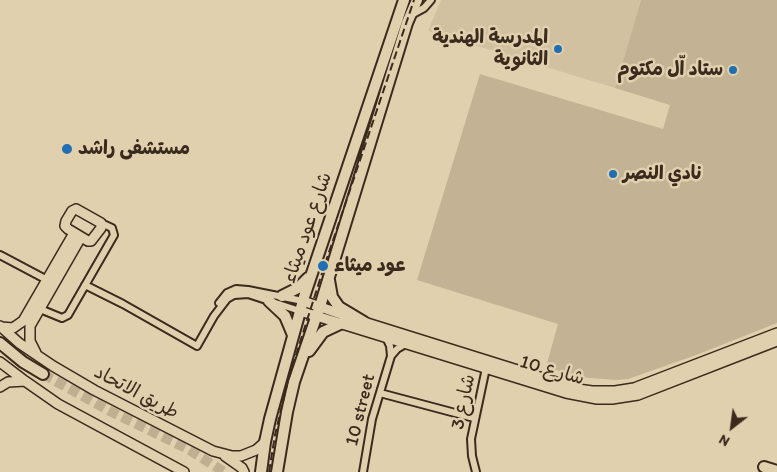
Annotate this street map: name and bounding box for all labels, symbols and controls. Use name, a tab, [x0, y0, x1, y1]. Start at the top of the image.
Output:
place label: المدرسة الهندية الثانوية	[432, 27, 548, 71]
marker: المدرسة الهندية الثانوية	[552, 43, 564, 55]
place label: ستاد اّل مكتوم	[617, 59, 723, 81]
marker: ستاد اّل مكتوم	[727, 64, 739, 76]
place label: مستشفى راشد	[78, 138, 190, 160]
marker: مستشفى راشد	[60, 142, 74, 156]
place label: نادي النصر	[623, 163, 702, 185]
marker: نادي النصر	[607, 168, 619, 180]
street label: شارع عود ميثاء	[278, 170, 338, 286]
place label: عود ميثاء	[334, 255, 405, 277]
marker: عود ميثاء	[316, 259, 330, 273]
street label: شارع 10	[517, 351, 587, 391]
street label: طريق الاتحاد	[90, 361, 182, 425]
street label: 10 street	[341, 372, 381, 448]
street label: شارع 3	[447, 372, 481, 432]
north arrow	[707, 402, 757, 452]
text: N	[716, 431, 733, 450]

